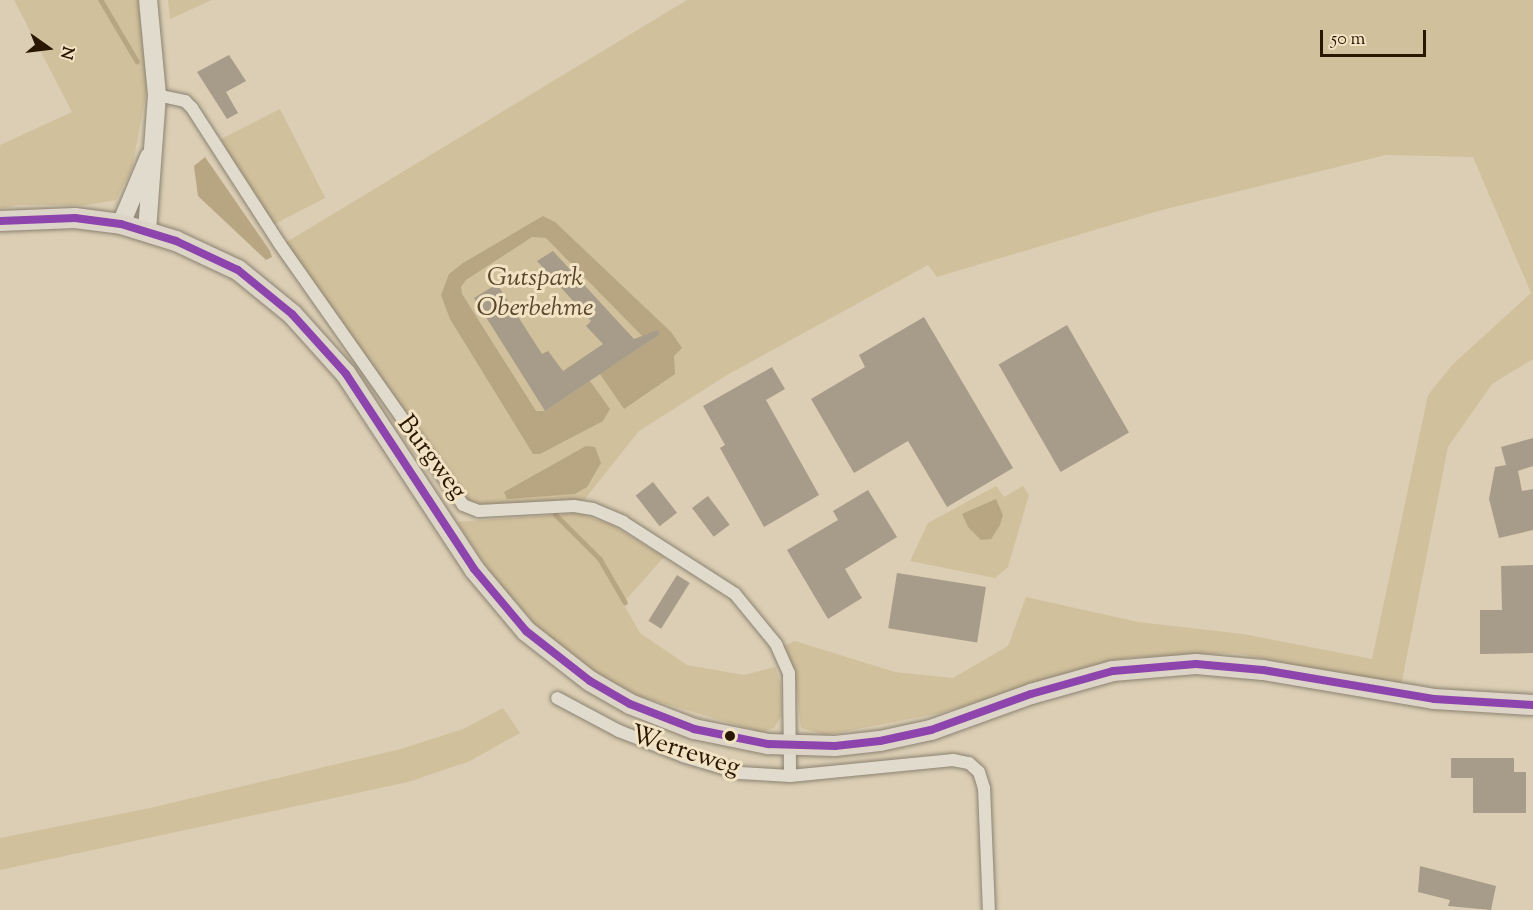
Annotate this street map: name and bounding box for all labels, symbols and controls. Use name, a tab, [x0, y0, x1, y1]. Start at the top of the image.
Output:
north arrow	[18, 18, 78, 78]
scale bar	[1323, 18, 1430, 56]
text: 50 m	[1331, 27, 1365, 53]
text: N	[53, 43, 79, 61]
park label: Gutspark Oberbehme	[477, 263, 593, 324]
street label: Burgweg	[389, 410, 473, 506]
street label: Werreweg	[626, 720, 744, 784]
unlabelled marker	[724, 730, 736, 742]

